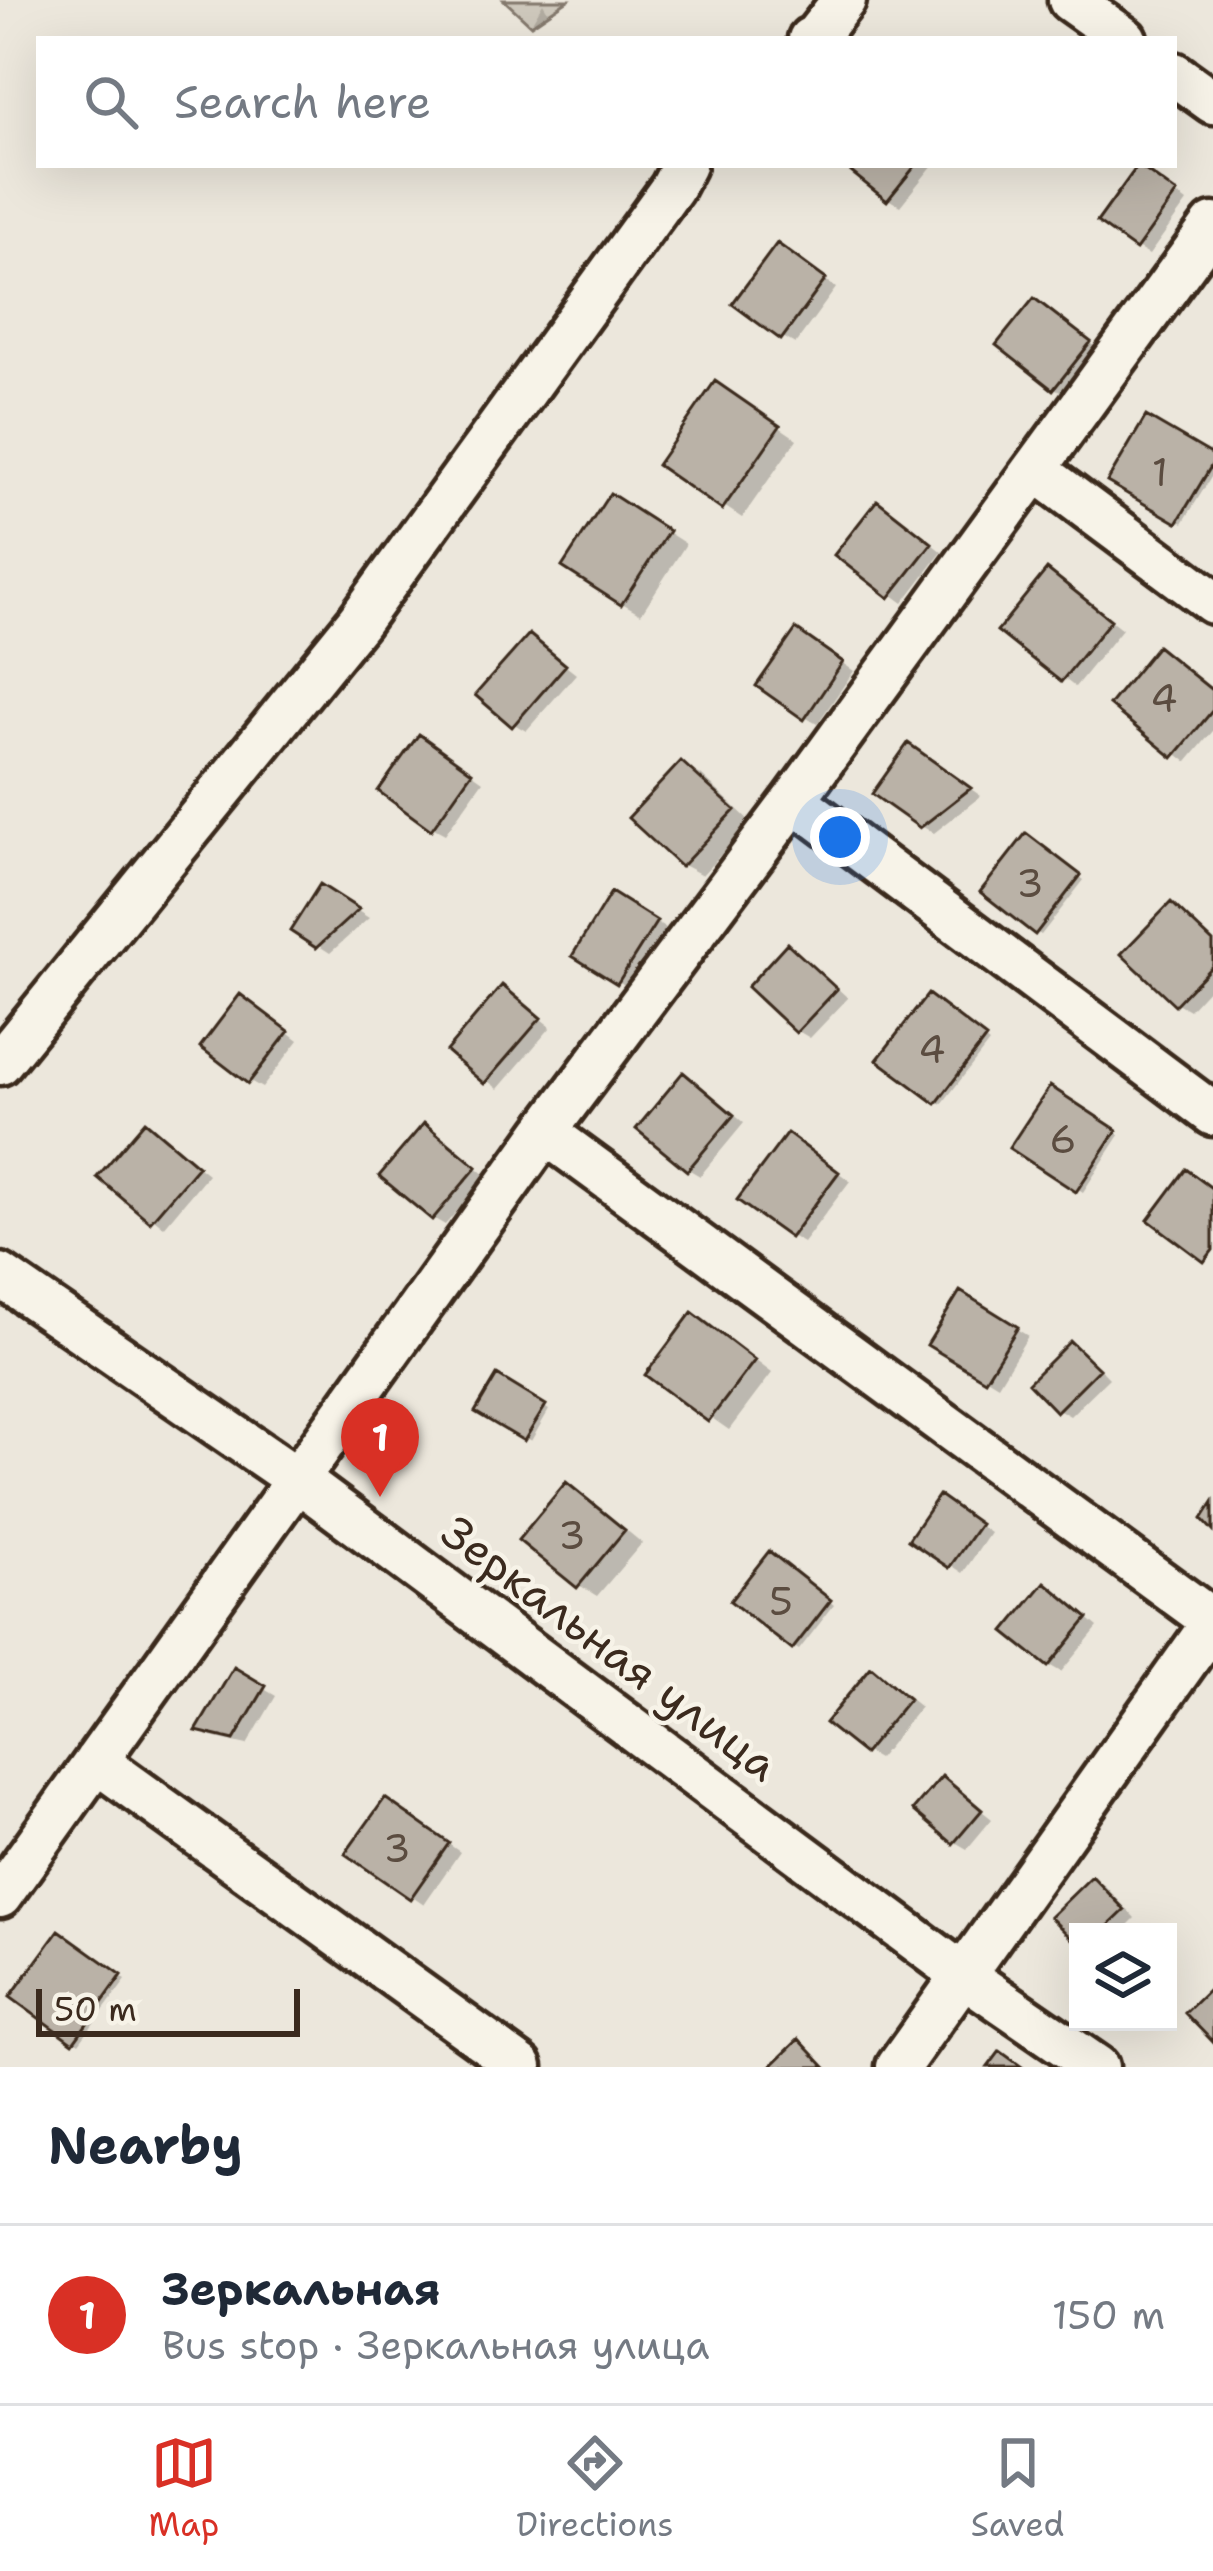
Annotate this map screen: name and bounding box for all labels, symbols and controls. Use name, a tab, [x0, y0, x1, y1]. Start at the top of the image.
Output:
search box	[36, 36, 1177, 168]
icon: search	[78, 69, 144, 135]
text: Search here	[174, 72, 431, 132]
house number: 1	[1152, 446, 1168, 498]
house number: 4	[1150, 672, 1178, 724]
your location	[810, 807, 870, 867]
house number: 3	[1016, 857, 1044, 909]
house number: 4	[918, 1023, 946, 1075]
house number: 6	[1049, 1113, 1077, 1165]
pin: 1	[341, 1398, 419, 1497]
street label: Зеркальная улица	[430, 1502, 790, 1794]
house number: 3	[558, 1509, 586, 1561]
house number: 5	[769, 1575, 793, 1627]
house number: 3	[383, 1822, 411, 1874]
map controls	[1069, 1923, 1177, 2031]
button: layers	[1069, 1923, 1177, 2031]
scale bar	[36, 1983, 300, 2036]
text: 50 m	[54, 1987, 137, 2032]
text: Nearby	[48, 2111, 243, 2179]
text: Зеркальная	[162, 2259, 441, 2319]
text: 1	[78, 2289, 96, 2341]
text: 150 m	[1052, 2289, 1165, 2341]
text: Bus stop · Зеркальная улица	[162, 2319, 710, 2371]
tab: Map	[149, 2430, 219, 2547]
tab: Directions	[516, 2430, 674, 2547]
tab: Saved	[971, 2430, 1064, 2547]

